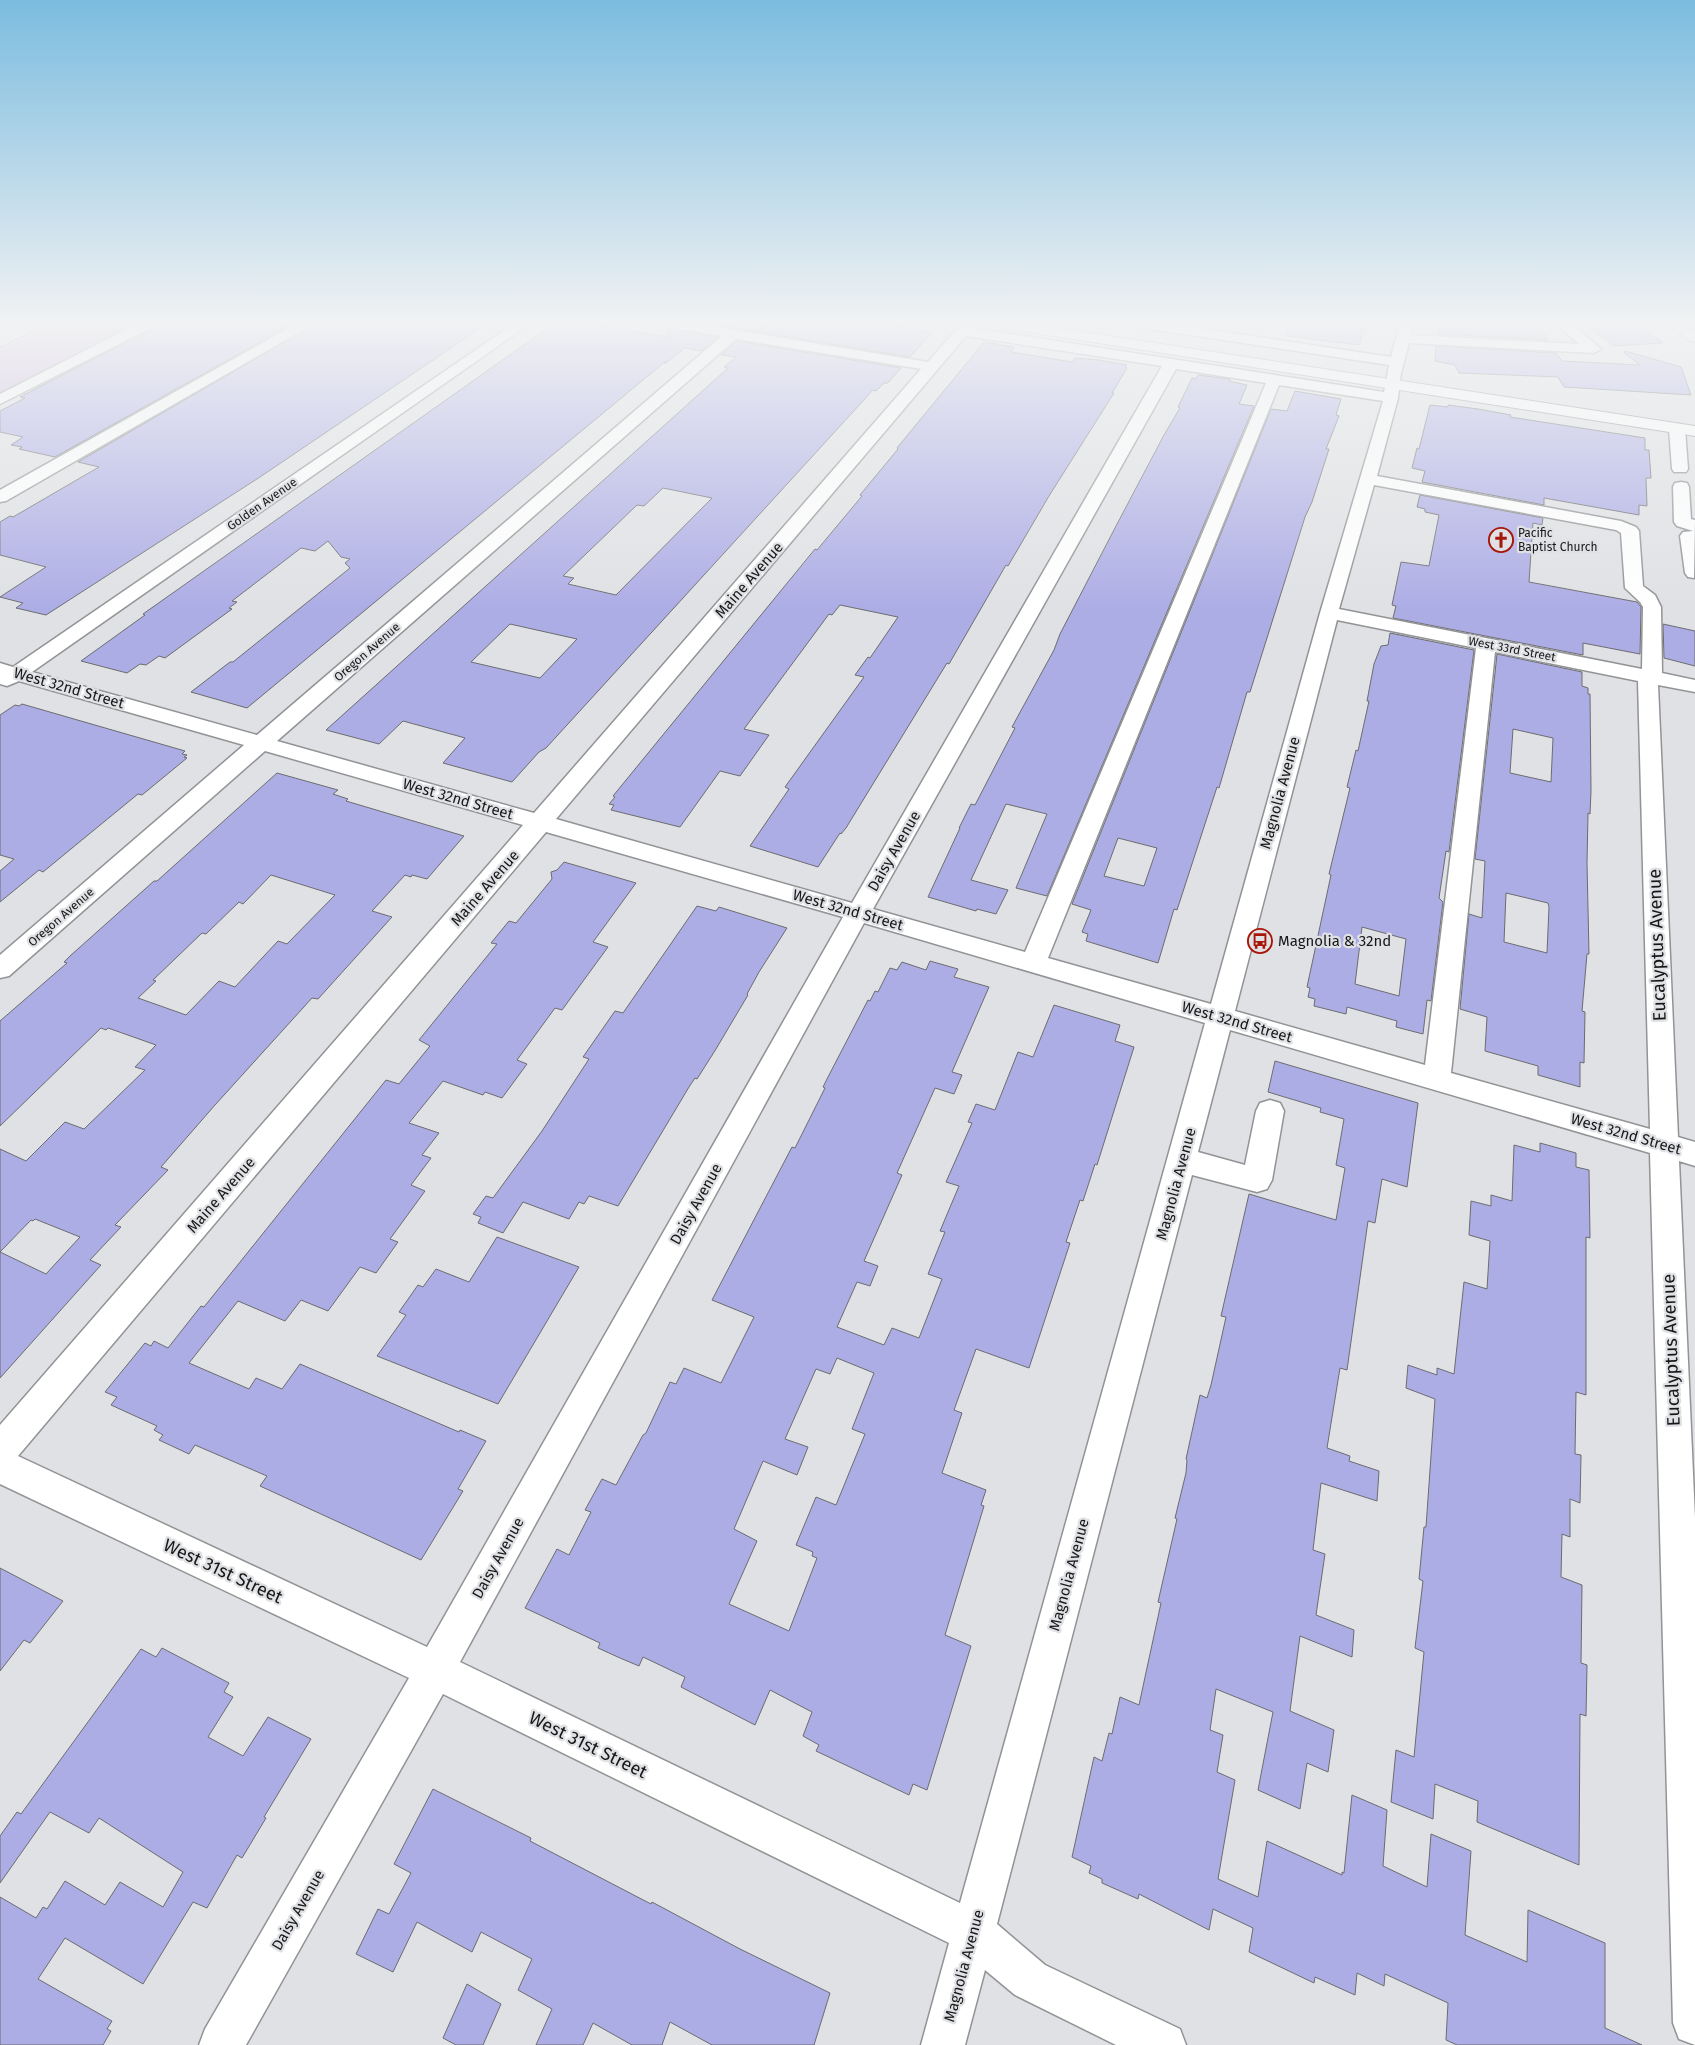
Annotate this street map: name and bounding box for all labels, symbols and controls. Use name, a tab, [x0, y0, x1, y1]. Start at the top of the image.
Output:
street label: Golden Avenue	[224, 475, 300, 533]
place label: Pacific Baptist Church	[1518, 526, 1597, 554]
church icon: Pacific Baptist Church	[1488, 527, 1514, 553]
street label: Maine Avenue	[711, 538, 787, 622]
street label: Oregon Avenue	[331, 620, 403, 684]
street label: West 33rd Street	[1467, 634, 1557, 664]
street label: West 32nd Street	[12, 664, 127, 713]
street label: Magnolia Avenue	[1256, 735, 1304, 851]
street label: West 32nd Street	[401, 775, 516, 824]
street label: Daisy Avenue	[864, 808, 924, 894]
street label: Maine Avenue	[447, 846, 523, 930]
street label: Eucalyptus Avenue	[1643, 868, 1671, 1022]
street label: Oregon Avenue	[25, 885, 97, 949]
street label: West 32nd Street	[791, 886, 906, 935]
bus stop icon: Magnolia & 32nd	[1247, 928, 1273, 954]
place label: Magnolia & 32nd	[1278, 932, 1391, 950]
street label: West 32nd Street	[1180, 998, 1295, 1047]
street label: West 32nd Street	[1569, 1110, 1684, 1159]
street label: Magnolia Avenue	[1152, 1126, 1200, 1242]
street label: Maine Avenue	[183, 1153, 259, 1237]
street label: Daisy Avenue	[666, 1160, 726, 1248]
street label: Eucalyptus Avenue	[1657, 1273, 1685, 1427]
street label: Daisy Avenue	[468, 1514, 528, 1602]
street label: Magnolia Avenue	[1045, 1517, 1093, 1633]
street label: West 31st Street	[160, 1534, 287, 1608]
street label: West 31st Street	[525, 1707, 651, 1783]
street label: Daisy Avenue	[268, 1867, 328, 1953]
street label: Magnolia Avenue	[940, 1908, 988, 2024]

